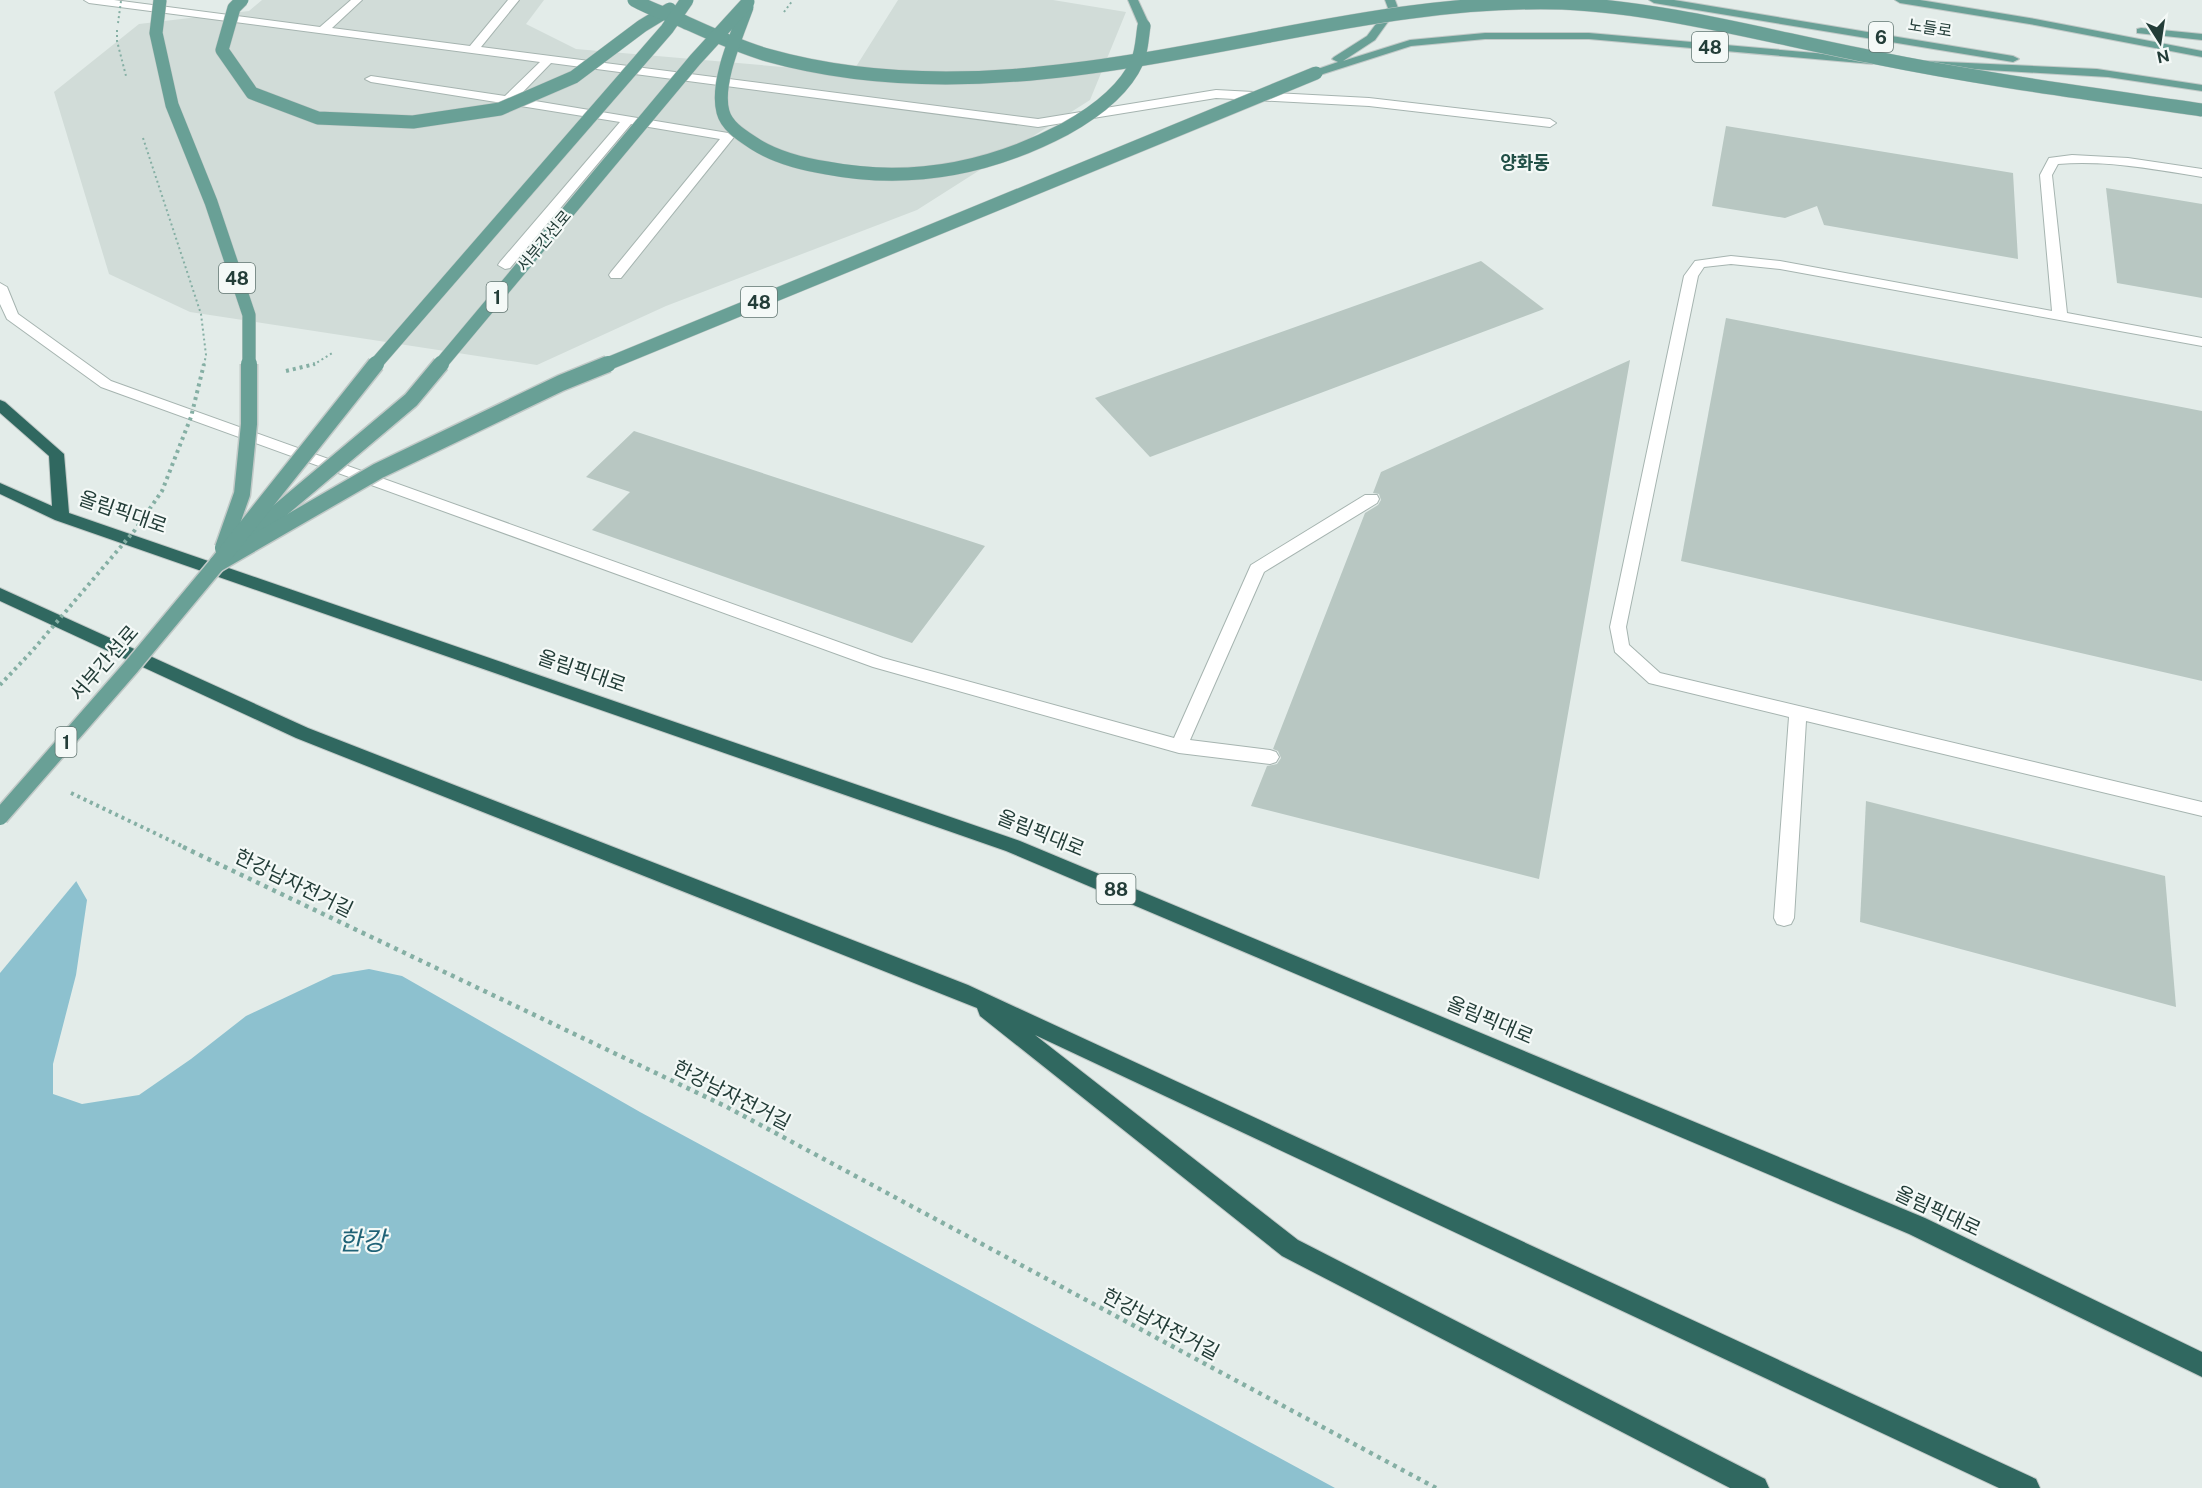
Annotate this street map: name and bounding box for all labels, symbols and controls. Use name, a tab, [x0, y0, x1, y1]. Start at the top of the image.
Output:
north arrow	[2130, 12, 2190, 72]
street label: 노들로	[1907, 15, 1954, 41]
road number: 6	[1869, 22, 1893, 52]
road number: 48	[1692, 32, 1728, 62]
text: N	[2155, 46, 2171, 67]
district label: 양화동	[1500, 152, 1550, 173]
street label: 서부간선로	[513, 206, 575, 275]
road number: 48	[219, 263, 255, 293]
road number: 1	[486, 282, 508, 312]
road number: 48	[741, 287, 777, 317]
street label: 올림픽대로	[76, 486, 170, 538]
street label: 서부간선로	[65, 620, 143, 706]
street label: 올림픽대로	[535, 645, 629, 697]
road number: 1	[56, 727, 76, 757]
street label: 올림픽대로	[994, 805, 1088, 861]
street label: 한강남자전거길	[231, 844, 357, 922]
road number: 88	[1096, 874, 1136, 904]
street label: 올림픽대로	[1443, 991, 1537, 1049]
street label: 한강남자전거길	[669, 1055, 795, 1135]
street label: 올림픽대로	[1891, 1181, 1985, 1241]
water label: 한강	[338, 1225, 389, 1256]
street label: 한강남자전거길	[1098, 1283, 1224, 1365]

